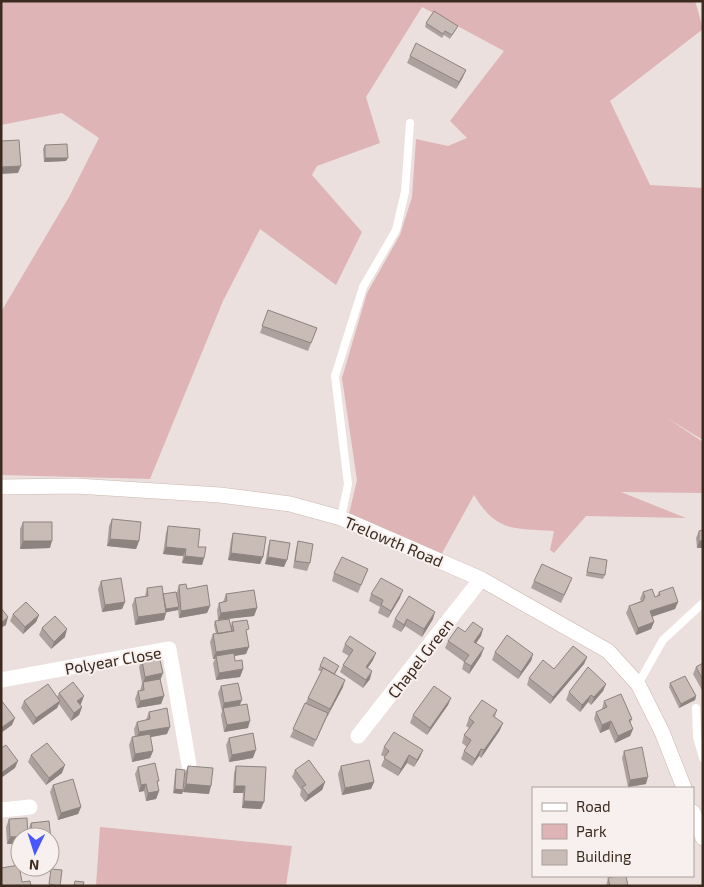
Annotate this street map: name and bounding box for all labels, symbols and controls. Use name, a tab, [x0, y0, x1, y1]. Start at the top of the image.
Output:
street label: Trelowth Road	[342, 512, 446, 570]
street label: Chapel Green	[383, 614, 457, 702]
street label: Polyear Close	[63, 642, 163, 678]
legend	[532, 787, 694, 877]
text: Road	[576, 797, 611, 815]
text: Park	[576, 822, 607, 840]
north arrow	[10, 827, 60, 877]
text: Building	[576, 847, 632, 865]
text: N	[28, 857, 40, 874]

